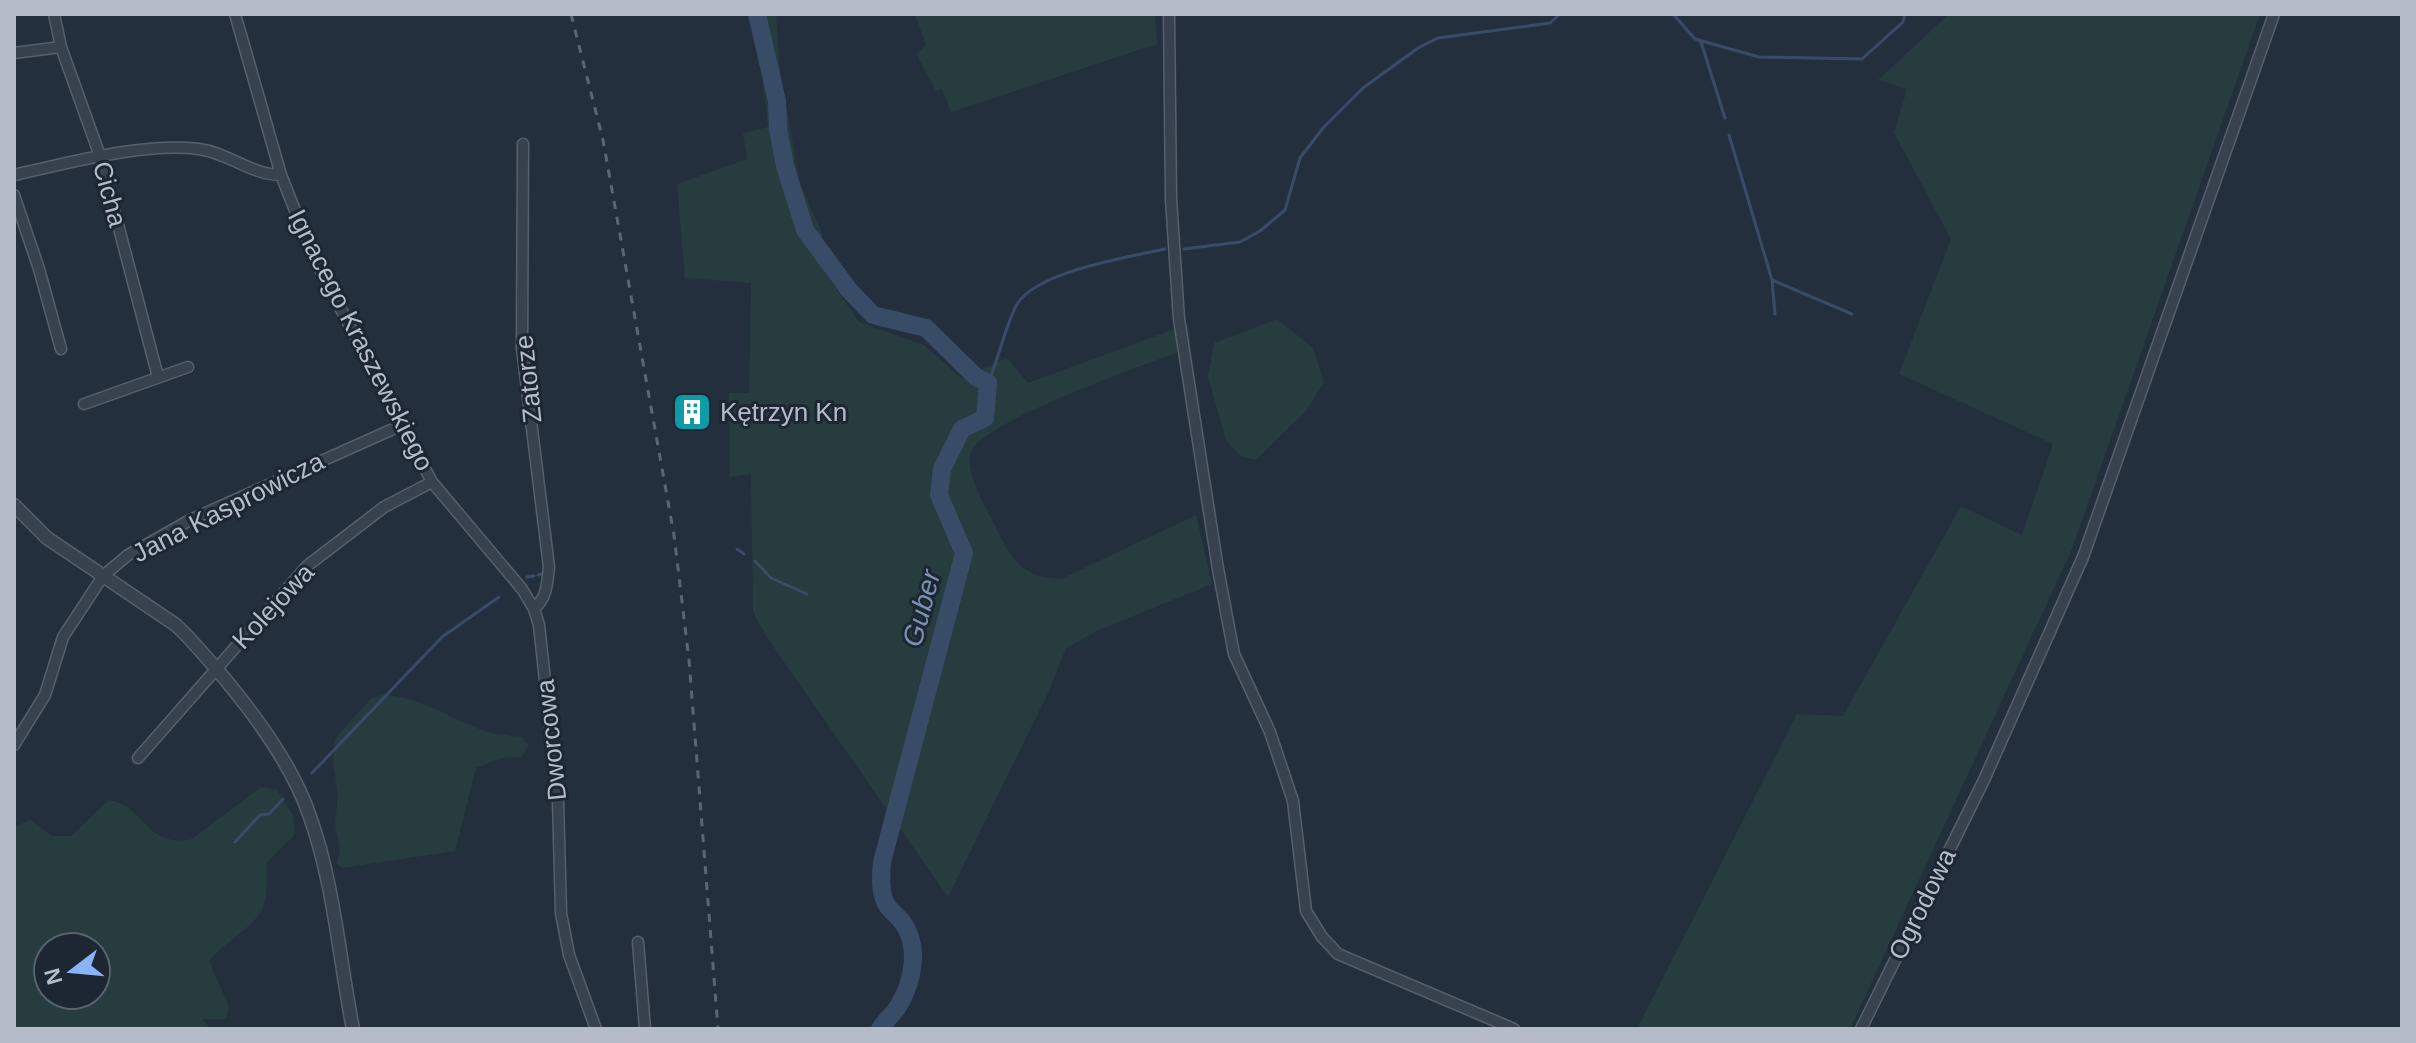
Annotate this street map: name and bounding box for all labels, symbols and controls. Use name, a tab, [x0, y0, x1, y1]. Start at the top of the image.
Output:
street label: Cicha	[87, 158, 133, 231]
street label: Ignacego Kraszewskiego	[282, 204, 440, 476]
street label: Zatorze	[508, 334, 548, 424]
building icon: Kętrzyn Kn	[671, 391, 713, 433]
place label: Kętrzyn Kn	[720, 397, 847, 427]
street label: Jana Kasprowicza	[127, 445, 329, 568]
street label: Kolejowa	[226, 557, 320, 655]
water label: Guber	[896, 565, 947, 650]
street label: Dworcowa	[530, 678, 572, 802]
street label: Ogrodowa	[1882, 843, 1962, 964]
north arrow	[32, 931, 112, 1011]
text: N	[39, 965, 67, 987]

